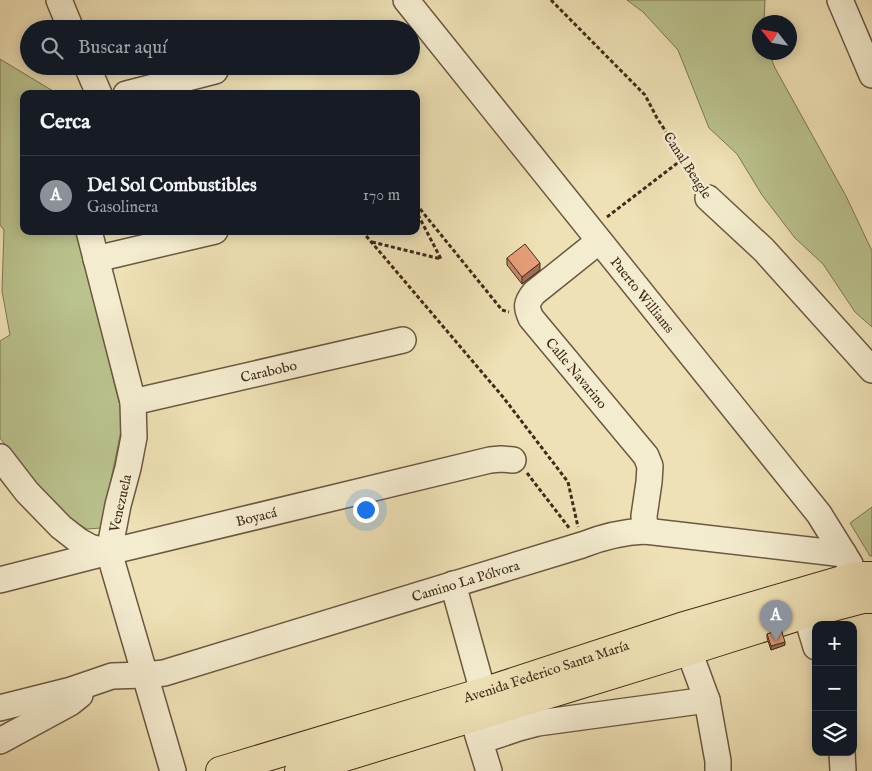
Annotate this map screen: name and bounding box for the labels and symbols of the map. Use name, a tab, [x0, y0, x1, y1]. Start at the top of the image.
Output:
north arrow	[752, 15, 797, 60]
street label: Canal Beagle	[659, 129, 716, 203]
street label: Puerto Williams	[606, 254, 678, 337]
street label: Calle Navarino	[541, 334, 611, 413]
street label: Carabobo	[239, 357, 299, 387]
street label: Venezuela	[105, 472, 137, 535]
your location	[353, 497, 379, 523]
street label: Boyacá	[234, 504, 280, 531]
street label: Camino La Pólvora	[410, 556, 523, 607]
pin: A	[760, 600, 792, 641]
street label: Avenida Federico Santa María	[461, 636, 632, 708]

